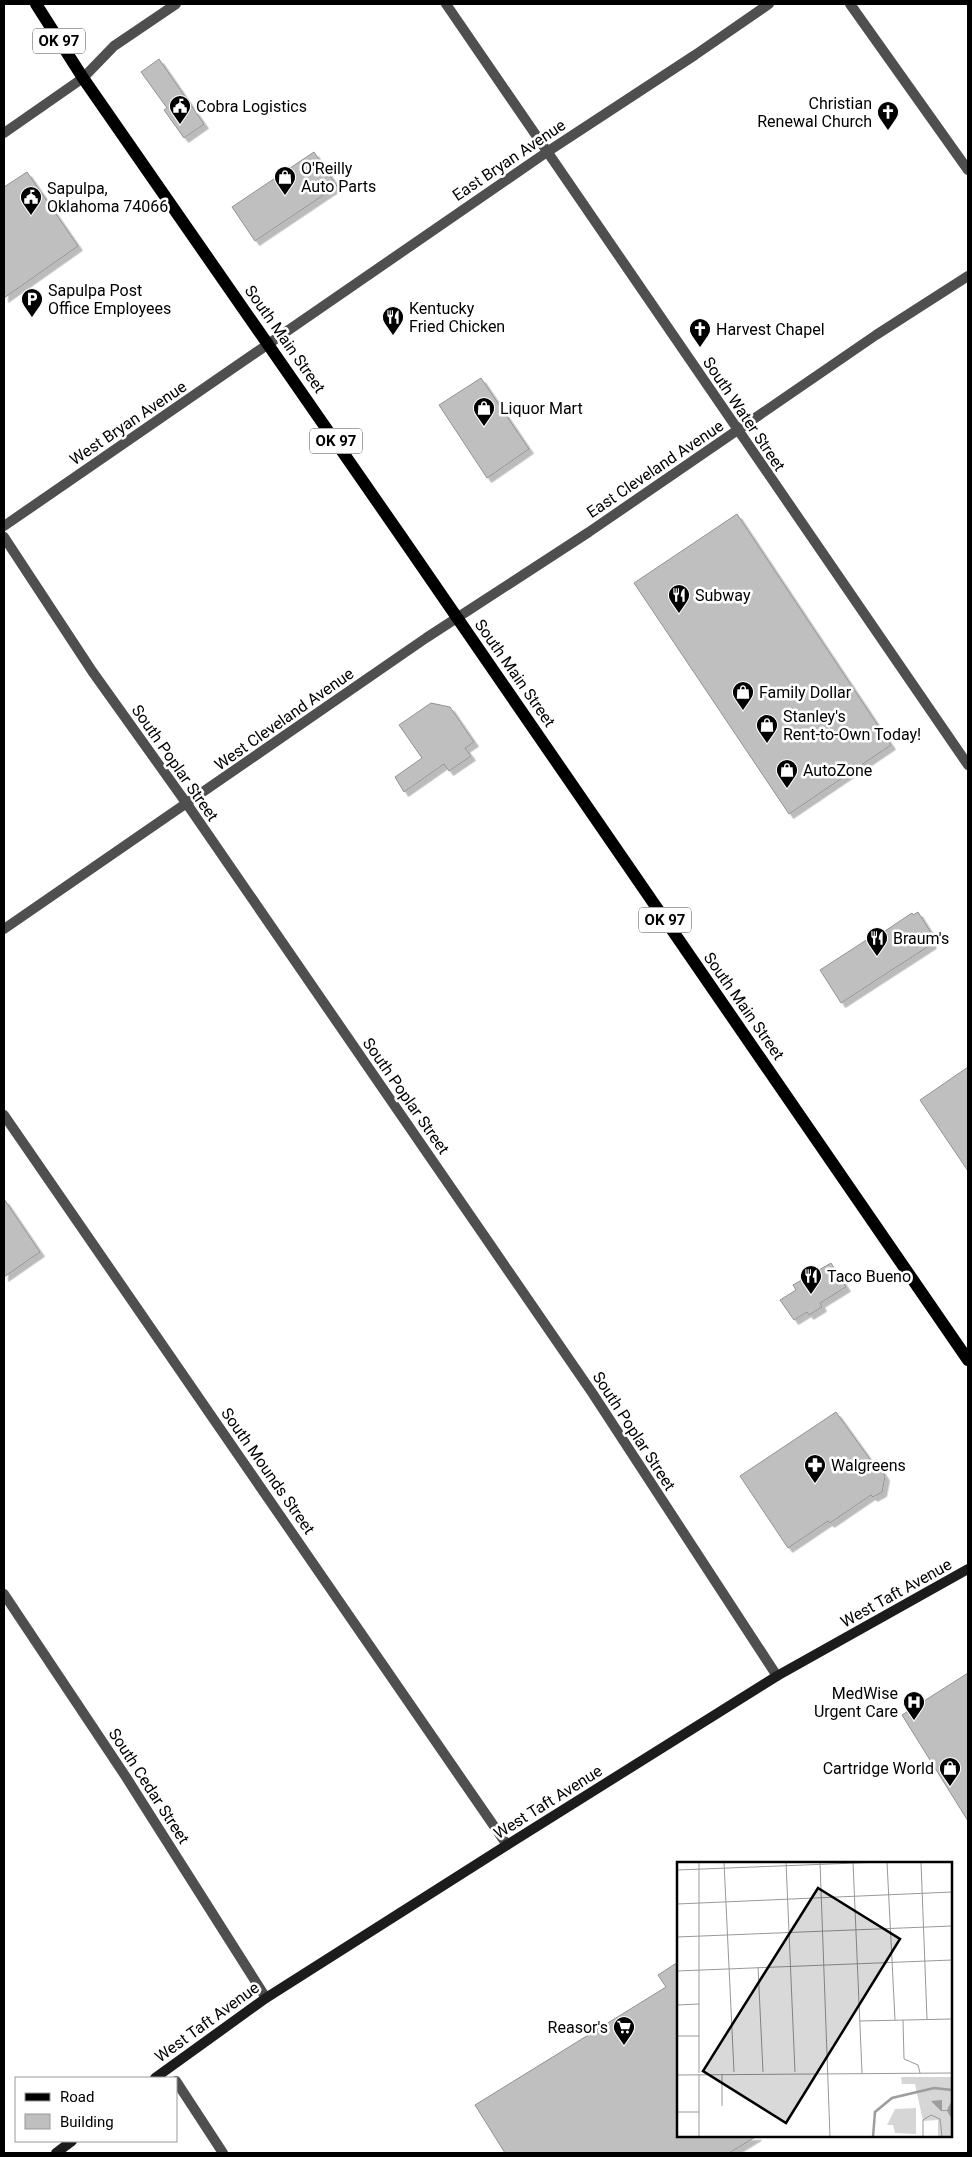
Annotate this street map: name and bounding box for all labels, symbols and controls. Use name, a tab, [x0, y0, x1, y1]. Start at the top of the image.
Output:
road number: OK 97	[33, 28, 85, 54]
public building icon: Cobra Logistics	[168, 94, 192, 125]
place label: Christian Renewal Church	[757, 94, 872, 131]
place label: Cobra Logistics	[196, 97, 307, 116]
church icon: Christian Renewal Church	[876, 100, 900, 131]
street label: East Bryan Avenue	[449, 115, 569, 205]
place label: O'Reilly Auto Parts	[301, 159, 376, 196]
shop icon: O'Reilly Auto Parts	[273, 165, 297, 196]
place label: Sapulpa, Oklahoma 74066	[47, 179, 168, 216]
public building icon: Sapulpa, Oklahoma 74066	[19, 185, 43, 216]
place label: Sapulpa Post Office Employees	[48, 281, 171, 318]
street label: South Main Street	[241, 282, 329, 396]
parking icon: Sapulpa Post Office Employees	[20, 287, 44, 318]
place label: Kentucky Fried Chicken	[409, 299, 505, 336]
restaurant icon: Kentucky Fried Chicken	[381, 305, 405, 336]
church icon: Harvest Chapel	[688, 317, 712, 348]
place label: Harvest Chapel	[716, 320, 825, 339]
street label: South Water Street	[699, 353, 789, 475]
street label: West Bryan Avenue	[66, 377, 190, 469]
shop icon: Liquor Mart	[472, 396, 496, 427]
place label: Liquor Mart	[500, 399, 583, 418]
street label: East Cleveland Avenue	[583, 416, 727, 522]
road number: OK 97	[310, 428, 362, 454]
restaurant icon: Subway	[667, 583, 691, 614]
place label: Subway	[695, 586, 751, 605]
street label: South Main Street	[471, 616, 559, 730]
street label: West Cleveland Avenue	[211, 664, 357, 774]
shop icon: Family Dollar	[731, 680, 755, 711]
place label: Family Dollar	[759, 683, 852, 702]
street label: South Poplar Street	[128, 701, 222, 825]
place label: Stanley's Rent-to-Own Today!	[783, 707, 921, 744]
shop icon: Stanley's Rent-to-Own Today!	[755, 713, 779, 744]
shop icon: AutoZone	[775, 758, 799, 789]
place label: AutoZone	[803, 761, 872, 780]
road number: OK 97	[639, 908, 691, 932]
restaurant icon: Braum's	[865, 926, 889, 957]
place label: Braum's	[893, 929, 949, 948]
street label: South Main Street	[700, 949, 788, 1063]
street label: South Poplar Street	[359, 1034, 453, 1158]
restaurant icon: Taco Bueno	[799, 1264, 823, 1295]
place label: Taco Bueno	[827, 1267, 911, 1286]
street label: South Poplar Street	[589, 1368, 679, 1494]
street label: South Mounds Street	[217, 1404, 319, 1538]
pharmacy icon: Walgreens	[803, 1453, 827, 1484]
place label: Walgreens	[831, 1456, 906, 1475]
street label: West Taft Avenue	[837, 1555, 955, 1631]
place label: MedWise Urgent Care	[814, 1684, 898, 1721]
hospital icon: MedWise Urgent Care	[902, 1690, 926, 1721]
street label: South Cedar Street	[105, 1725, 193, 1847]
shop icon: Cartridge World	[938, 1756, 962, 1787]
place label: Cartridge World	[823, 1759, 934, 1778]
street label: West Taft Avenue	[490, 1761, 606, 1843]
inset map	[677, 1862, 952, 2137]
street label: West Taft Avenue	[151, 1978, 263, 2066]
supermarket icon: Reasor's	[612, 2015, 636, 2046]
place label: Reasor's	[548, 2018, 608, 2037]
legend	[15, 2077, 178, 2142]
text: Road	[60, 2088, 94, 2106]
text: Building	[60, 2113, 114, 2131]

